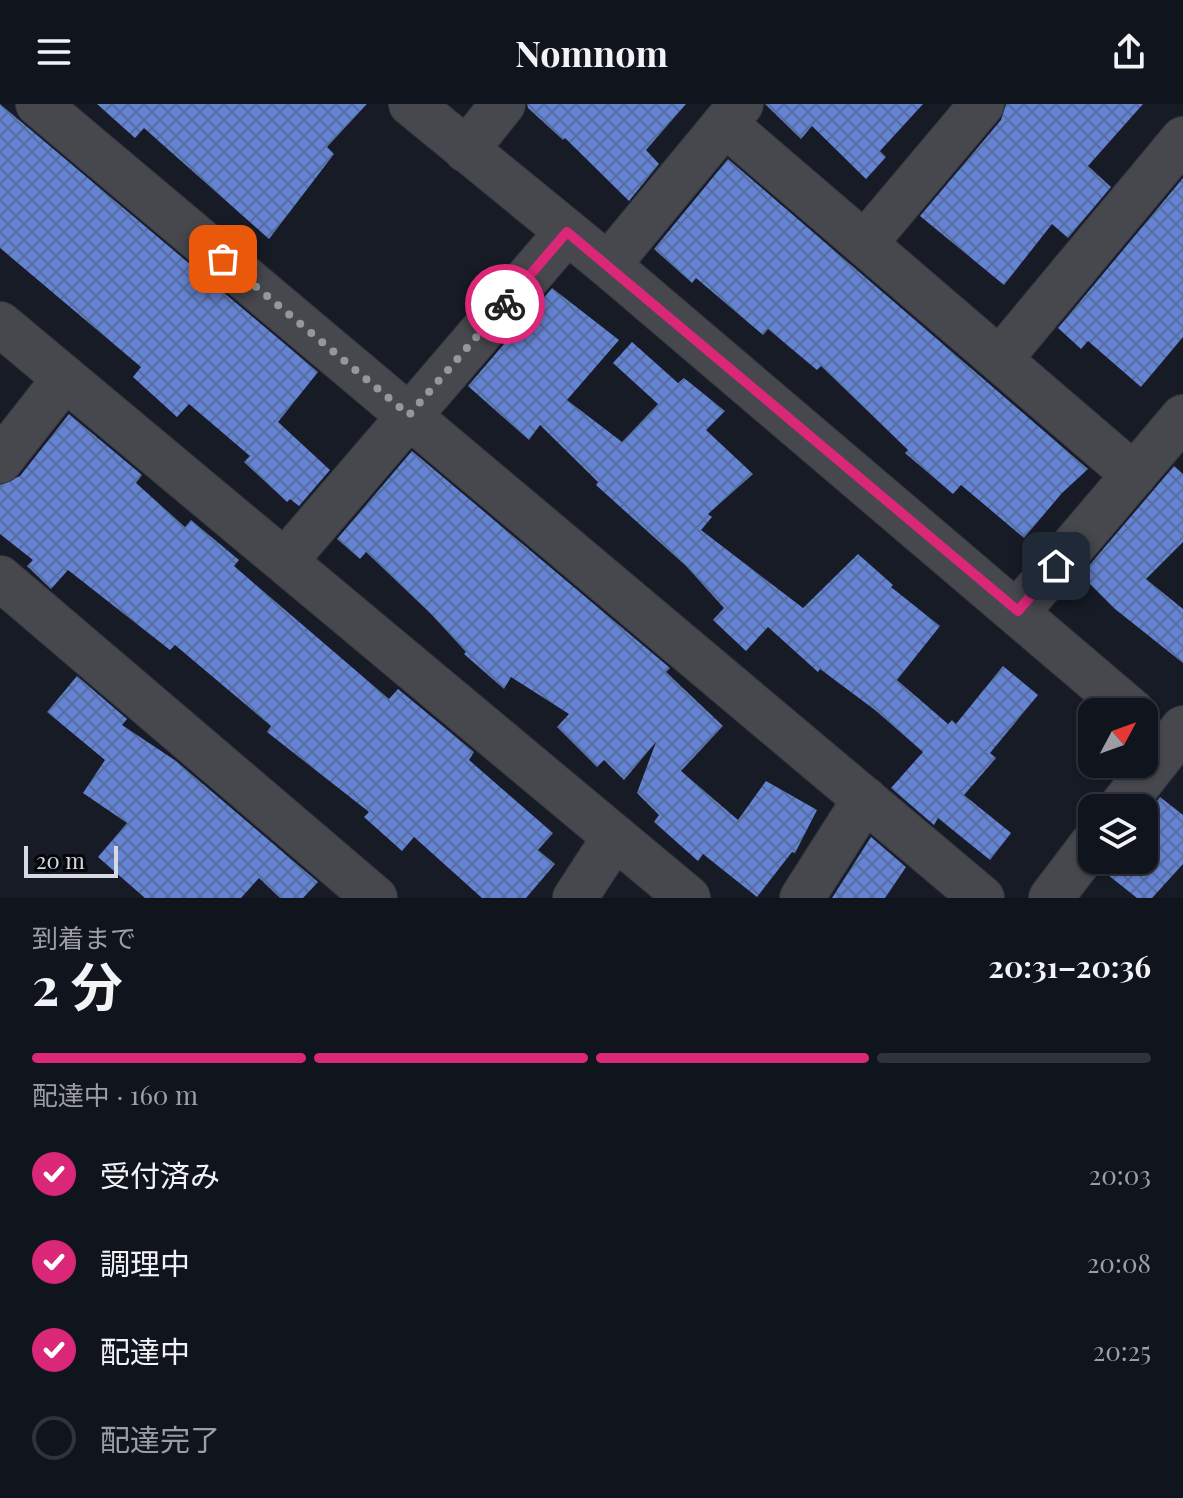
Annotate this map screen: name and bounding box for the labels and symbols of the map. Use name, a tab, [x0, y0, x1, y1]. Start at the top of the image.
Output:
pin	[189, 225, 257, 293]
courier	[465, 264, 545, 344]
pin	[1022, 532, 1090, 600]
north arrow	[1078, 698, 1158, 778]
scale bar	[24, 842, 118, 878]

